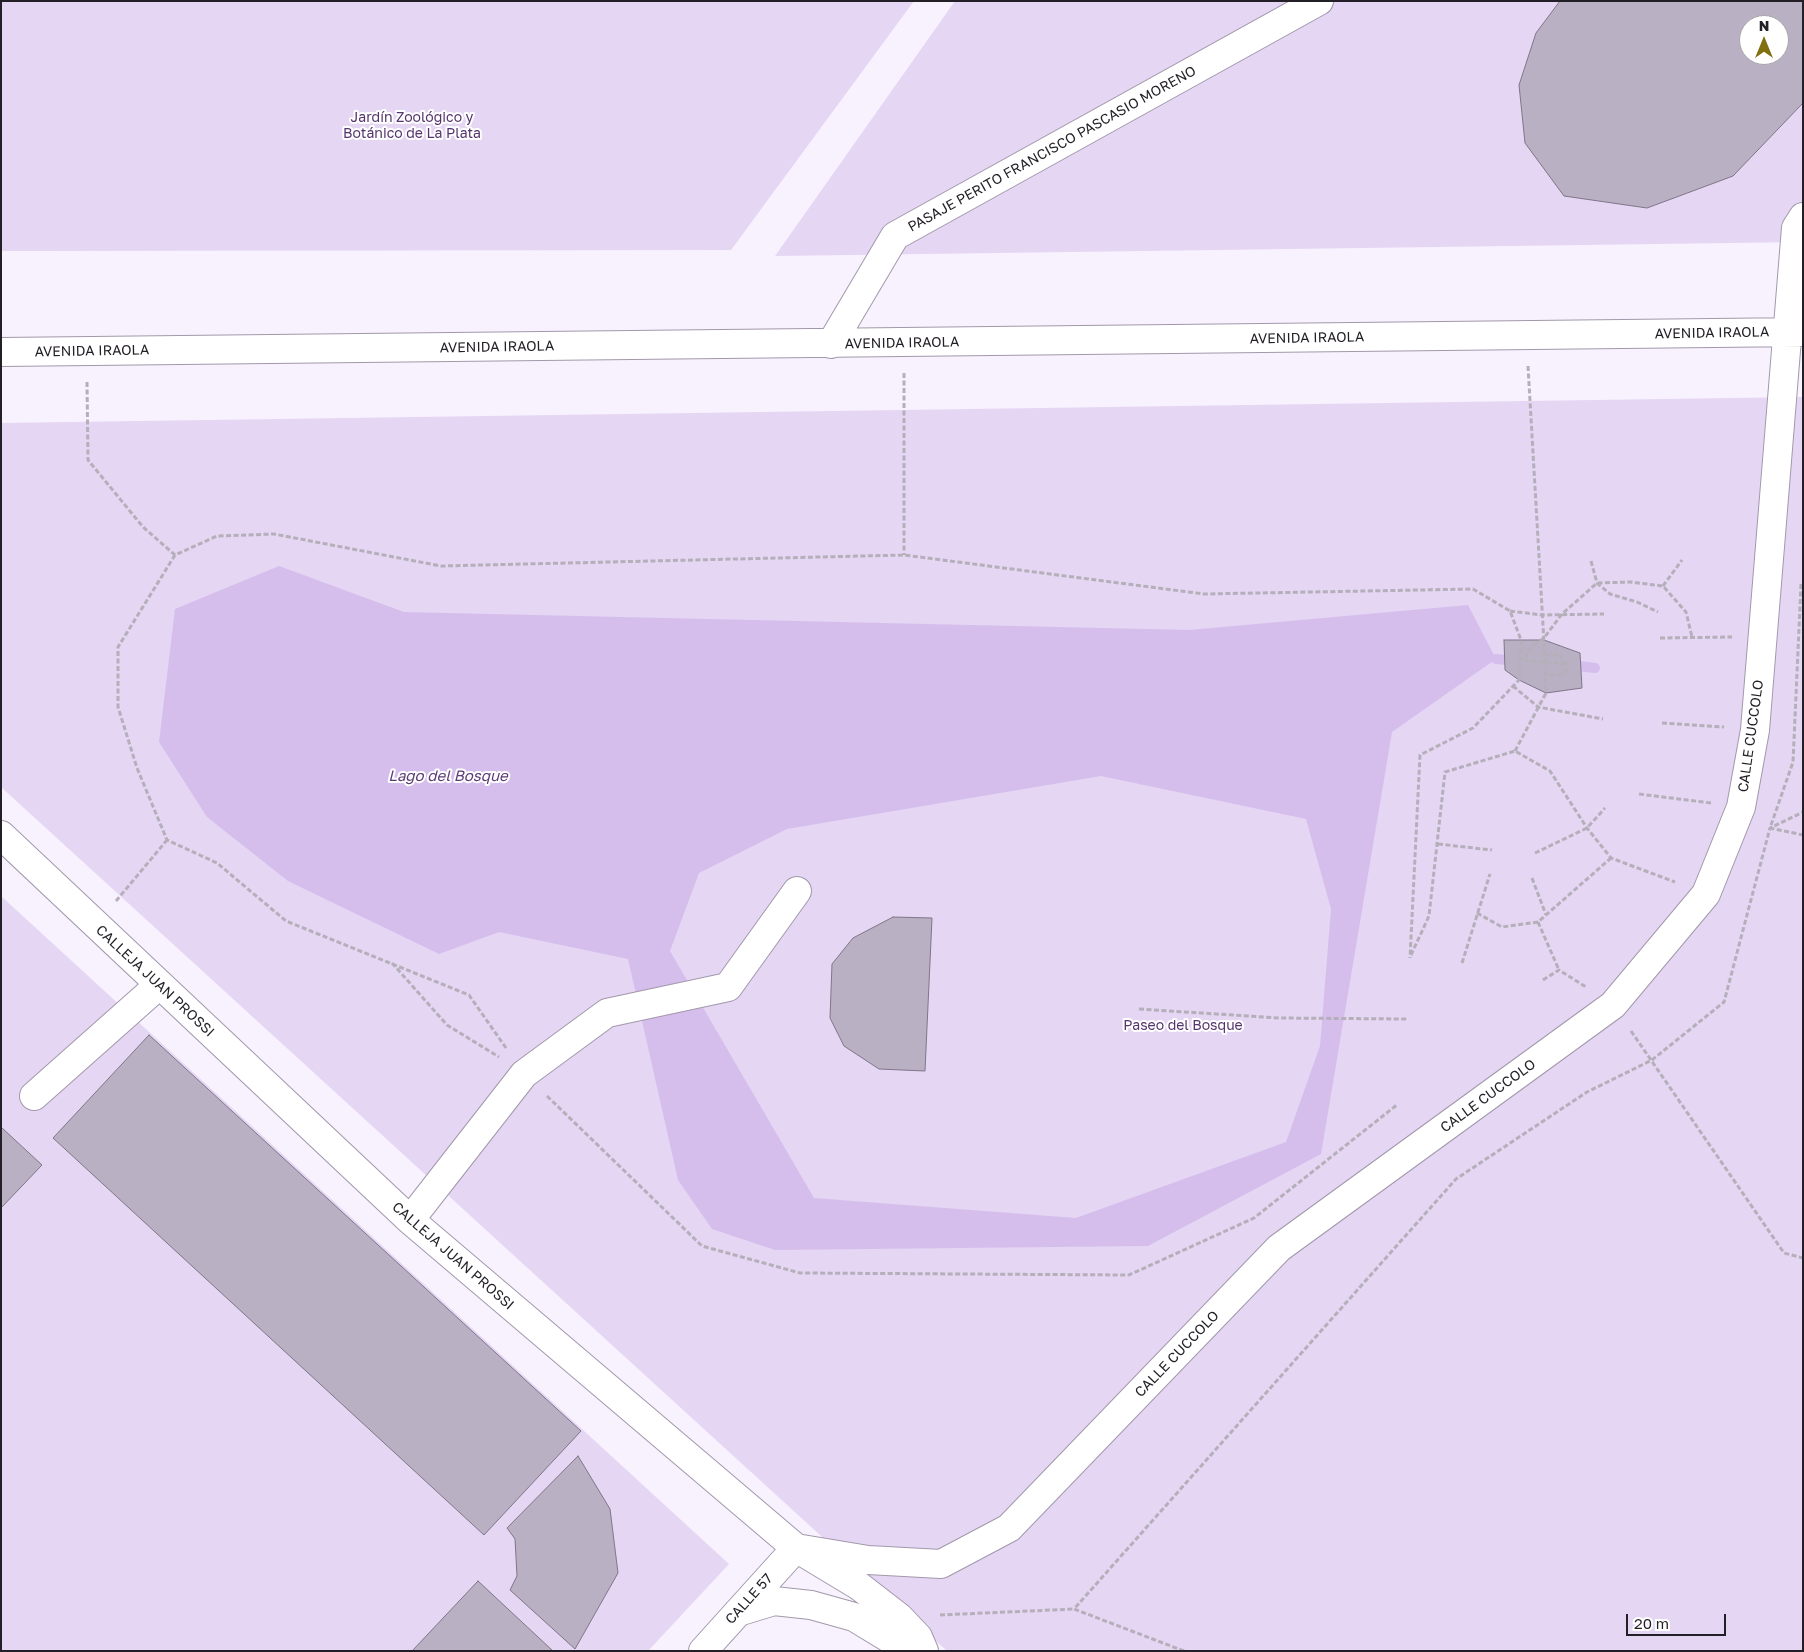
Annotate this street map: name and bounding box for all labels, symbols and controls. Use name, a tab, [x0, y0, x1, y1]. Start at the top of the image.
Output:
north arrow	[1739, 15, 1789, 65]
text: N	[1759, 17, 1769, 34]
street label: PASAJE PERITO FRANCISCO PASCASIO MORENO	[905, 62, 1199, 236]
park label: Jardín Zoológico y Botánico de La Plata	[343, 110, 481, 142]
street label: AVENIDA IRAOLA	[1655, 324, 1769, 342]
street label: AVENIDA IRAOLA	[1250, 329, 1364, 347]
street label: AVENIDA IRAOLA	[845, 334, 959, 352]
street label: AVENIDA IRAOLA	[440, 338, 554, 356]
street label: AVENIDA IRAOLA	[35, 342, 149, 360]
street label: CALLE CUCCOLO	[1735, 679, 1767, 793]
water label: Lago del Bosque	[388, 767, 508, 785]
street label: CALLEJA JUAN PROSSI	[92, 922, 218, 1040]
park label: Paseo del Bosque	[1123, 1018, 1243, 1034]
street label: CALLE CUCCOLO	[1437, 1056, 1539, 1136]
street label: CALLEJA JUAN PROSSI	[389, 1199, 517, 1313]
street label: CALLE CUCCOLO	[1132, 1307, 1222, 1401]
street label: CALLE 57	[722, 1570, 776, 1628]
scale bar	[1629, 1604, 1729, 1636]
text: 20 m	[1634, 1614, 1669, 1632]

